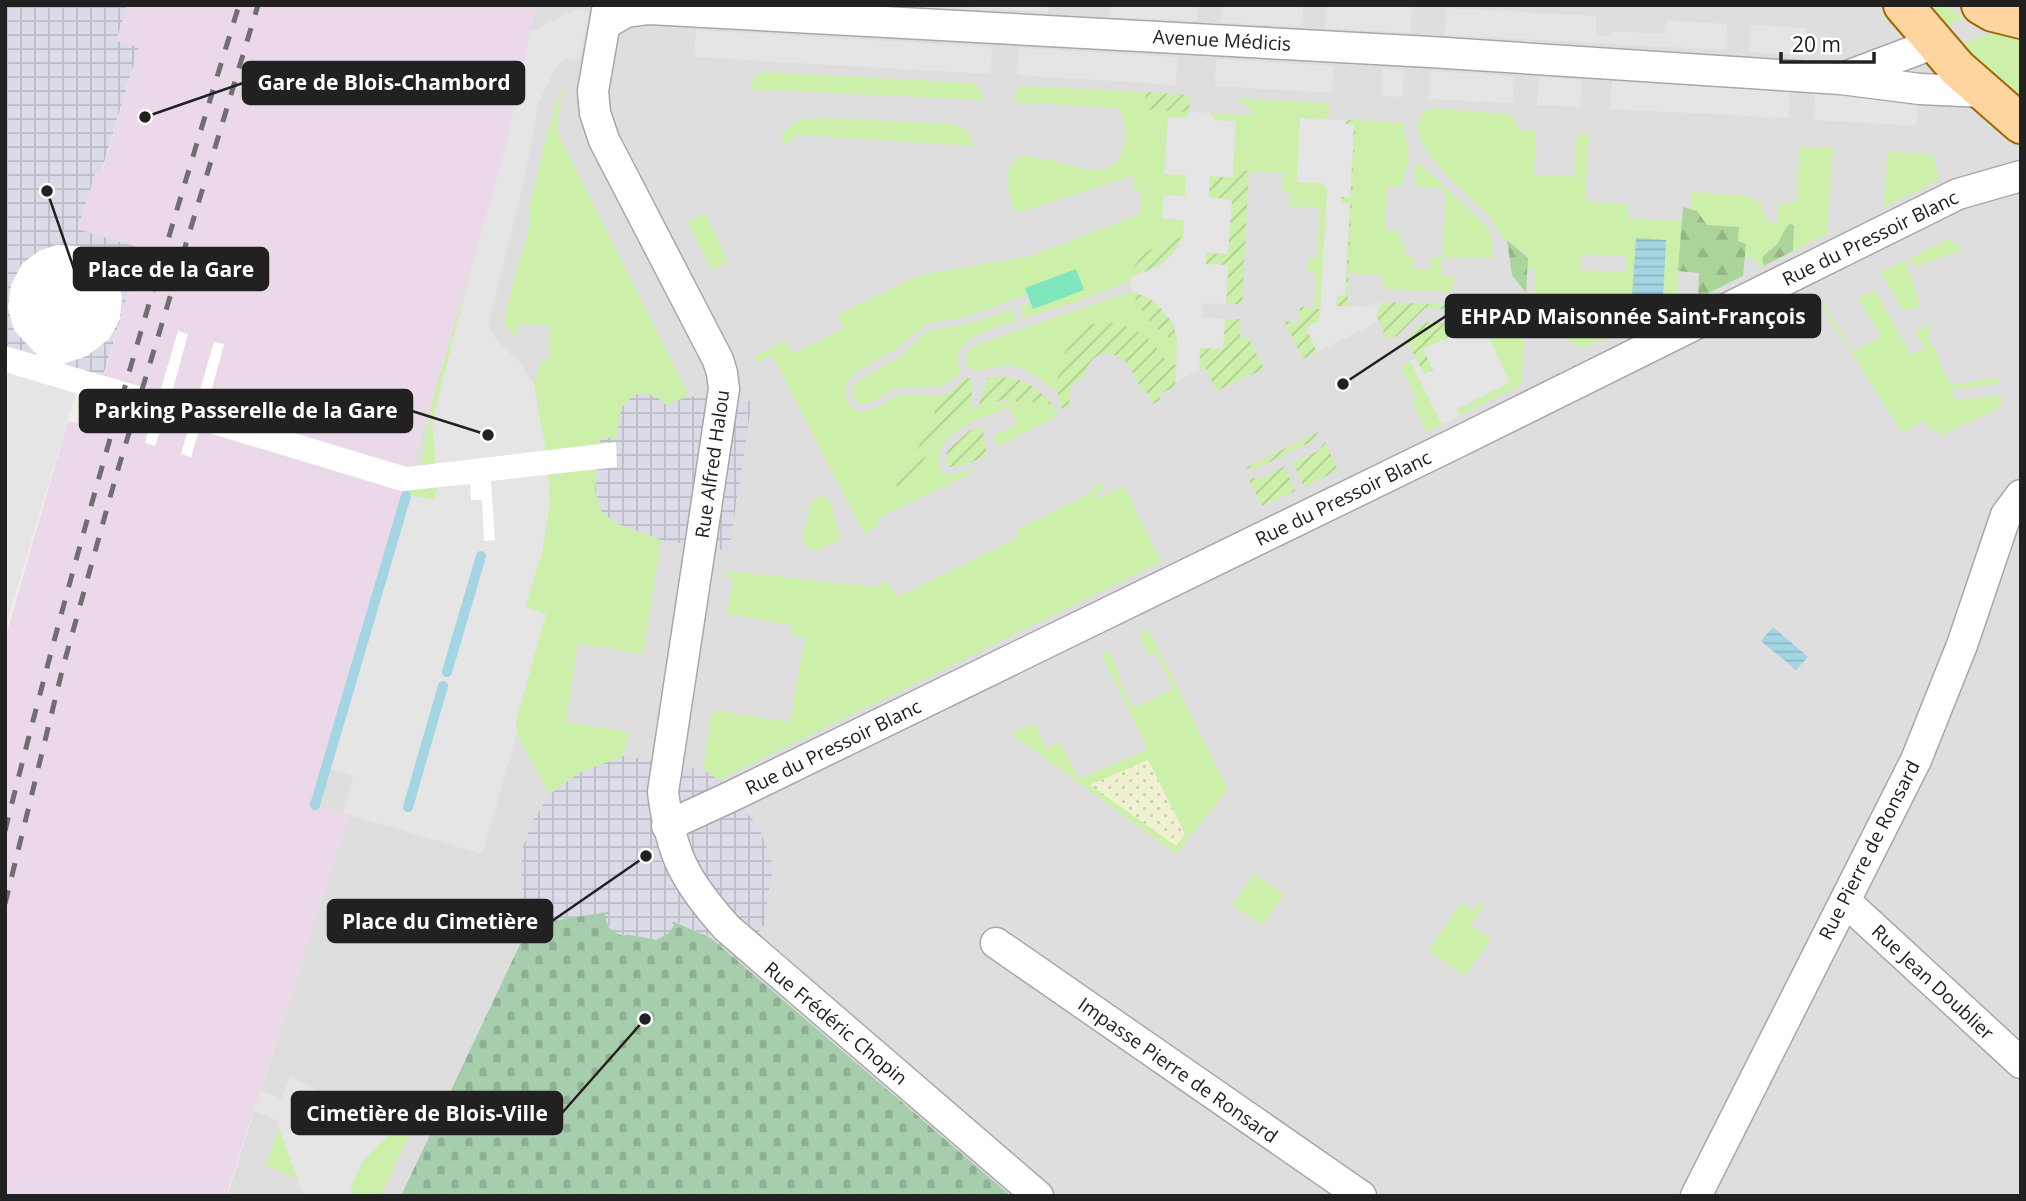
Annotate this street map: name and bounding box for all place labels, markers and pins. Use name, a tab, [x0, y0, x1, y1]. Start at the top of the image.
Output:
callout: Gare de Blois-Chambord	[243, 62, 524, 104]
callout: Place de la Gare	[74, 248, 268, 290]
callout: EHPAD Maisonnée Saint-François	[1446, 295, 1820, 337]
callout: Parking Passerelle de la Gare	[80, 390, 412, 432]
callout: Place du Cimetière	[328, 900, 552, 942]
callout: Cimetière de Blois-Ville	[292, 1092, 562, 1134]

